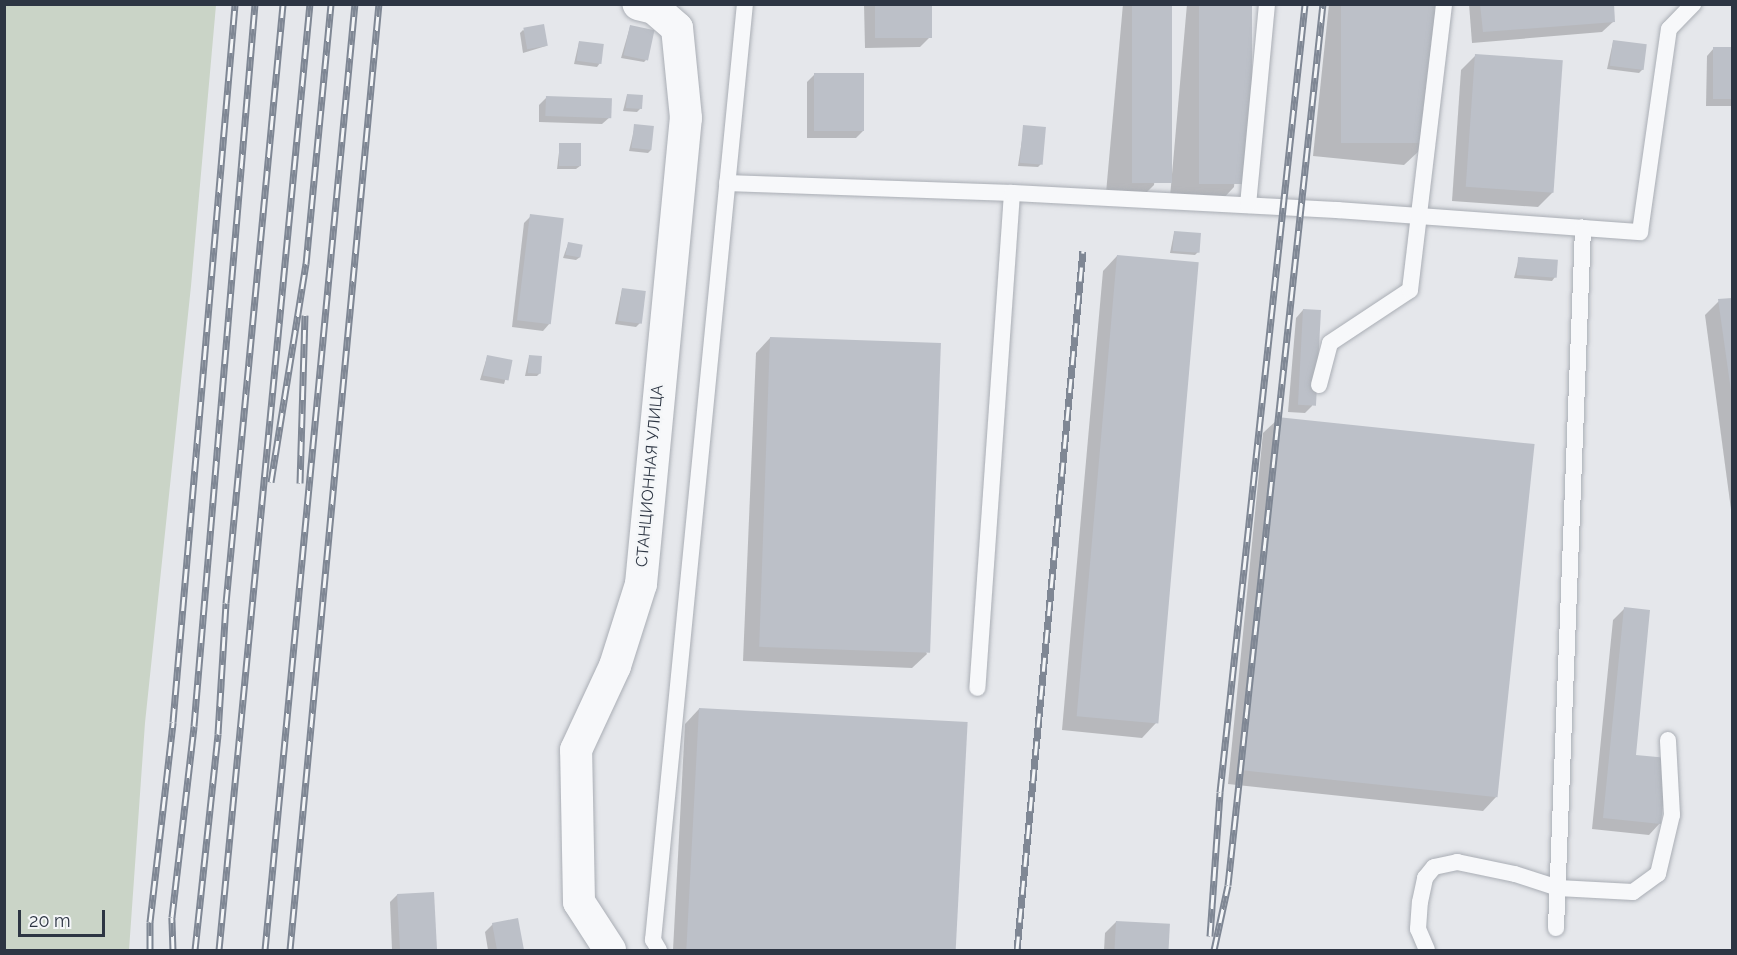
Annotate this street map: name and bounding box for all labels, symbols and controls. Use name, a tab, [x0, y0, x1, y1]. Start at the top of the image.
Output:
street label: СТАНЦИОННАЯ УЛИЦА	[632, 384, 668, 568]
scale bar	[21, 898, 108, 936]
text: 20 m	[29, 910, 71, 931]

